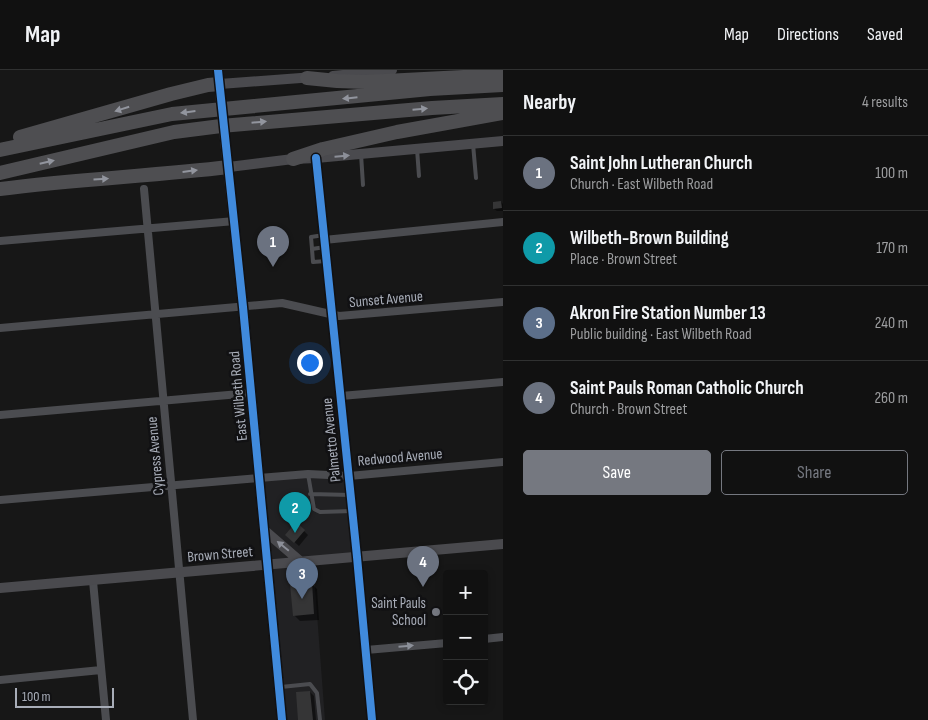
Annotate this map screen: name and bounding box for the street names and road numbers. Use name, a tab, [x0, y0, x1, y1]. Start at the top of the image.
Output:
street label: Sunset Avenue	[348, 287, 424, 312]
street label: East Wilbeth Road	[225, 350, 252, 442]
street label: Palmetto Avenue	[318, 397, 345, 483]
street label: Cypress Avenue	[143, 416, 168, 496]
street label: Redwood Avenue	[357, 444, 443, 471]
street label: Brown Street	[186, 542, 254, 567]

